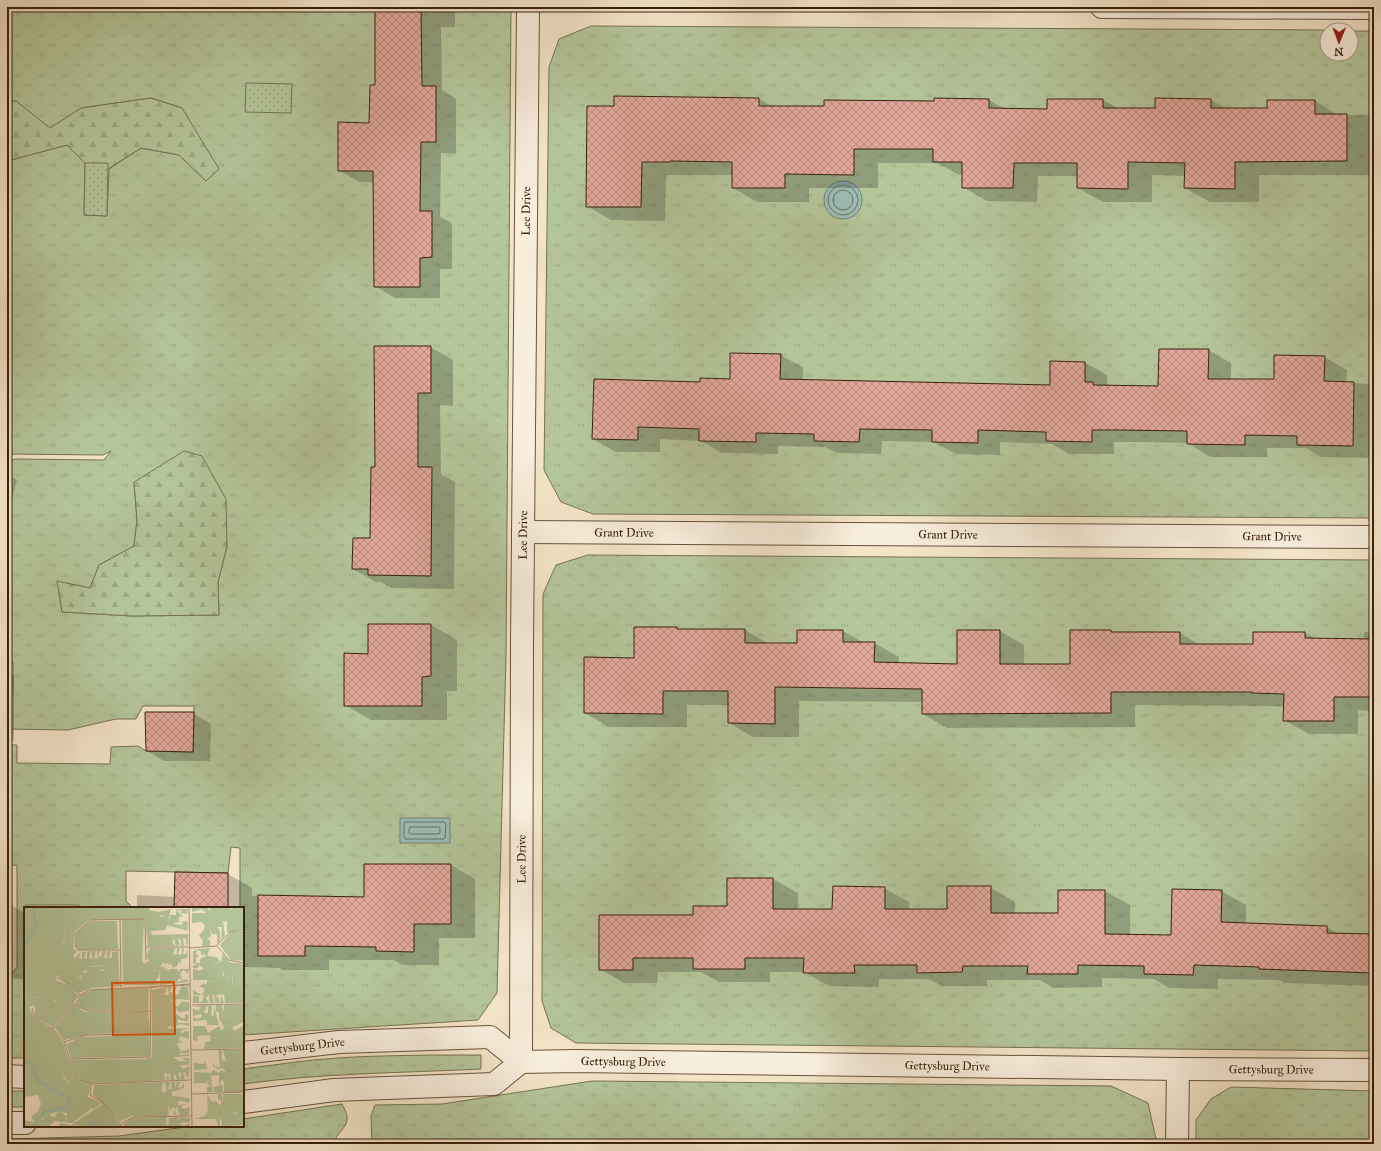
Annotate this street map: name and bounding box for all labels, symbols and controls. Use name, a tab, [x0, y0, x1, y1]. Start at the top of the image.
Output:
north arrow	[1319, 22, 1359, 62]
text: N	[1333, 45, 1344, 58]
street label: Lee Drive	[519, 186, 533, 236]
street label: Lee Drive	[516, 510, 530, 560]
street label: Grant Drive	[594, 525, 654, 540]
street label: Grant Drive	[918, 527, 978, 542]
street label: Grant Drive	[1242, 529, 1302, 544]
street label: Lee Drive	[514, 834, 529, 884]
inset map	[24, 907, 244, 1127]
street label: Gettysburg Drive	[260, 1035, 345, 1058]
street label: Gettysburg Drive	[581, 1054, 666, 1070]
street label: Gettysburg Drive	[905, 1058, 990, 1074]
street label: Gettysburg Drive	[1229, 1062, 1314, 1078]

